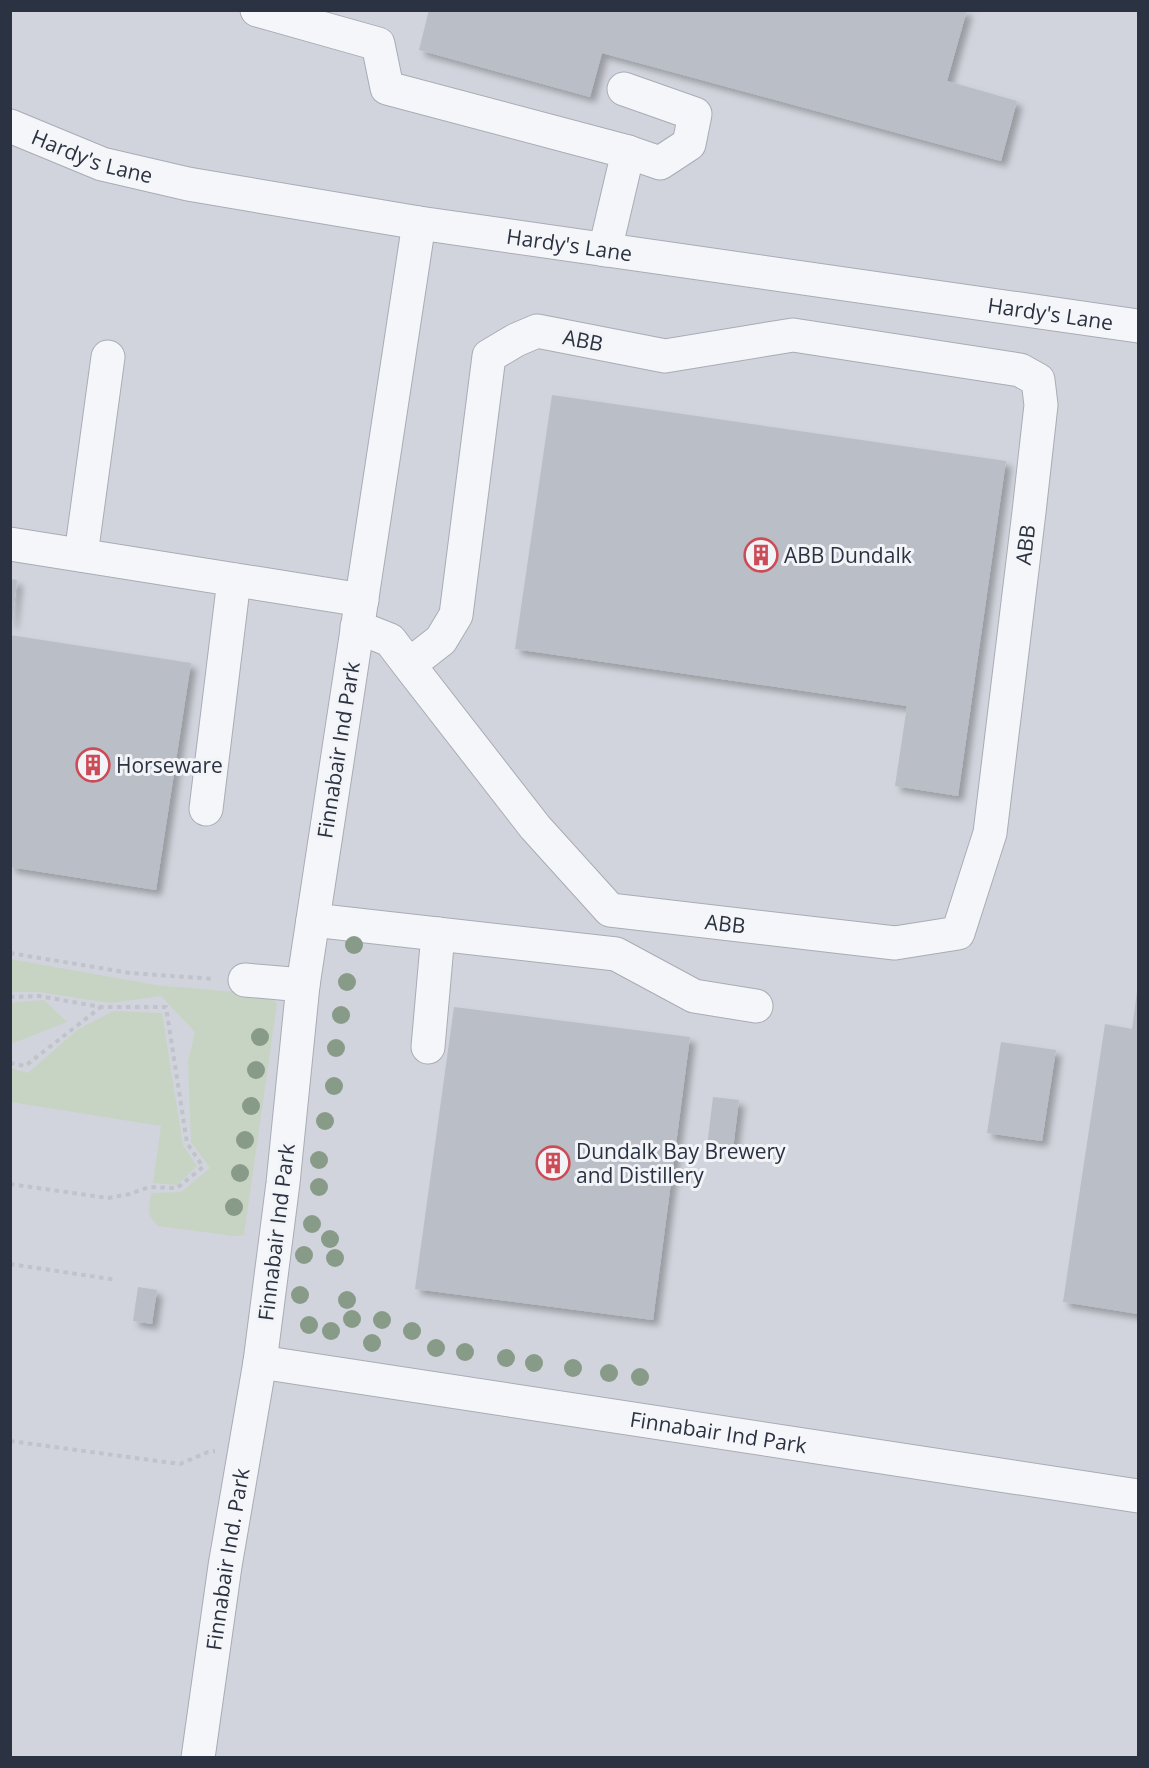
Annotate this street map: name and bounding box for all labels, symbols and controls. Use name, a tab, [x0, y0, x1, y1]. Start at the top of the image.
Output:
street label: Hardy's Lane	[28, 122, 156, 189]
street label: Hardy's Lane	[505, 222, 634, 267]
street label: Hardy's Lane	[986, 291, 1115, 336]
street label: ABB	[560, 322, 606, 358]
street label: ABB	[1009, 523, 1041, 567]
building icon: ABB Dundalk	[743, 537, 779, 573]
place label: ABB Dundalk	[784, 541, 912, 569]
street label: Finnabair Ind Park	[310, 660, 366, 840]
building icon: Horseware	[75, 747, 111, 783]
place label: Horseware	[116, 751, 223, 779]
street label: ABB	[704, 907, 747, 940]
place label: Dundalk Bay Brewery and Distillery	[576, 1137, 786, 1189]
street label: Finnabair Ind Park	[251, 1142, 301, 1322]
building icon: Dundalk Bay Brewery and Distillery	[535, 1145, 571, 1181]
street label: Finnabair Ind Park	[628, 1405, 809, 1459]
street label: Finnabair Ind. Park	[199, 1466, 256, 1652]

